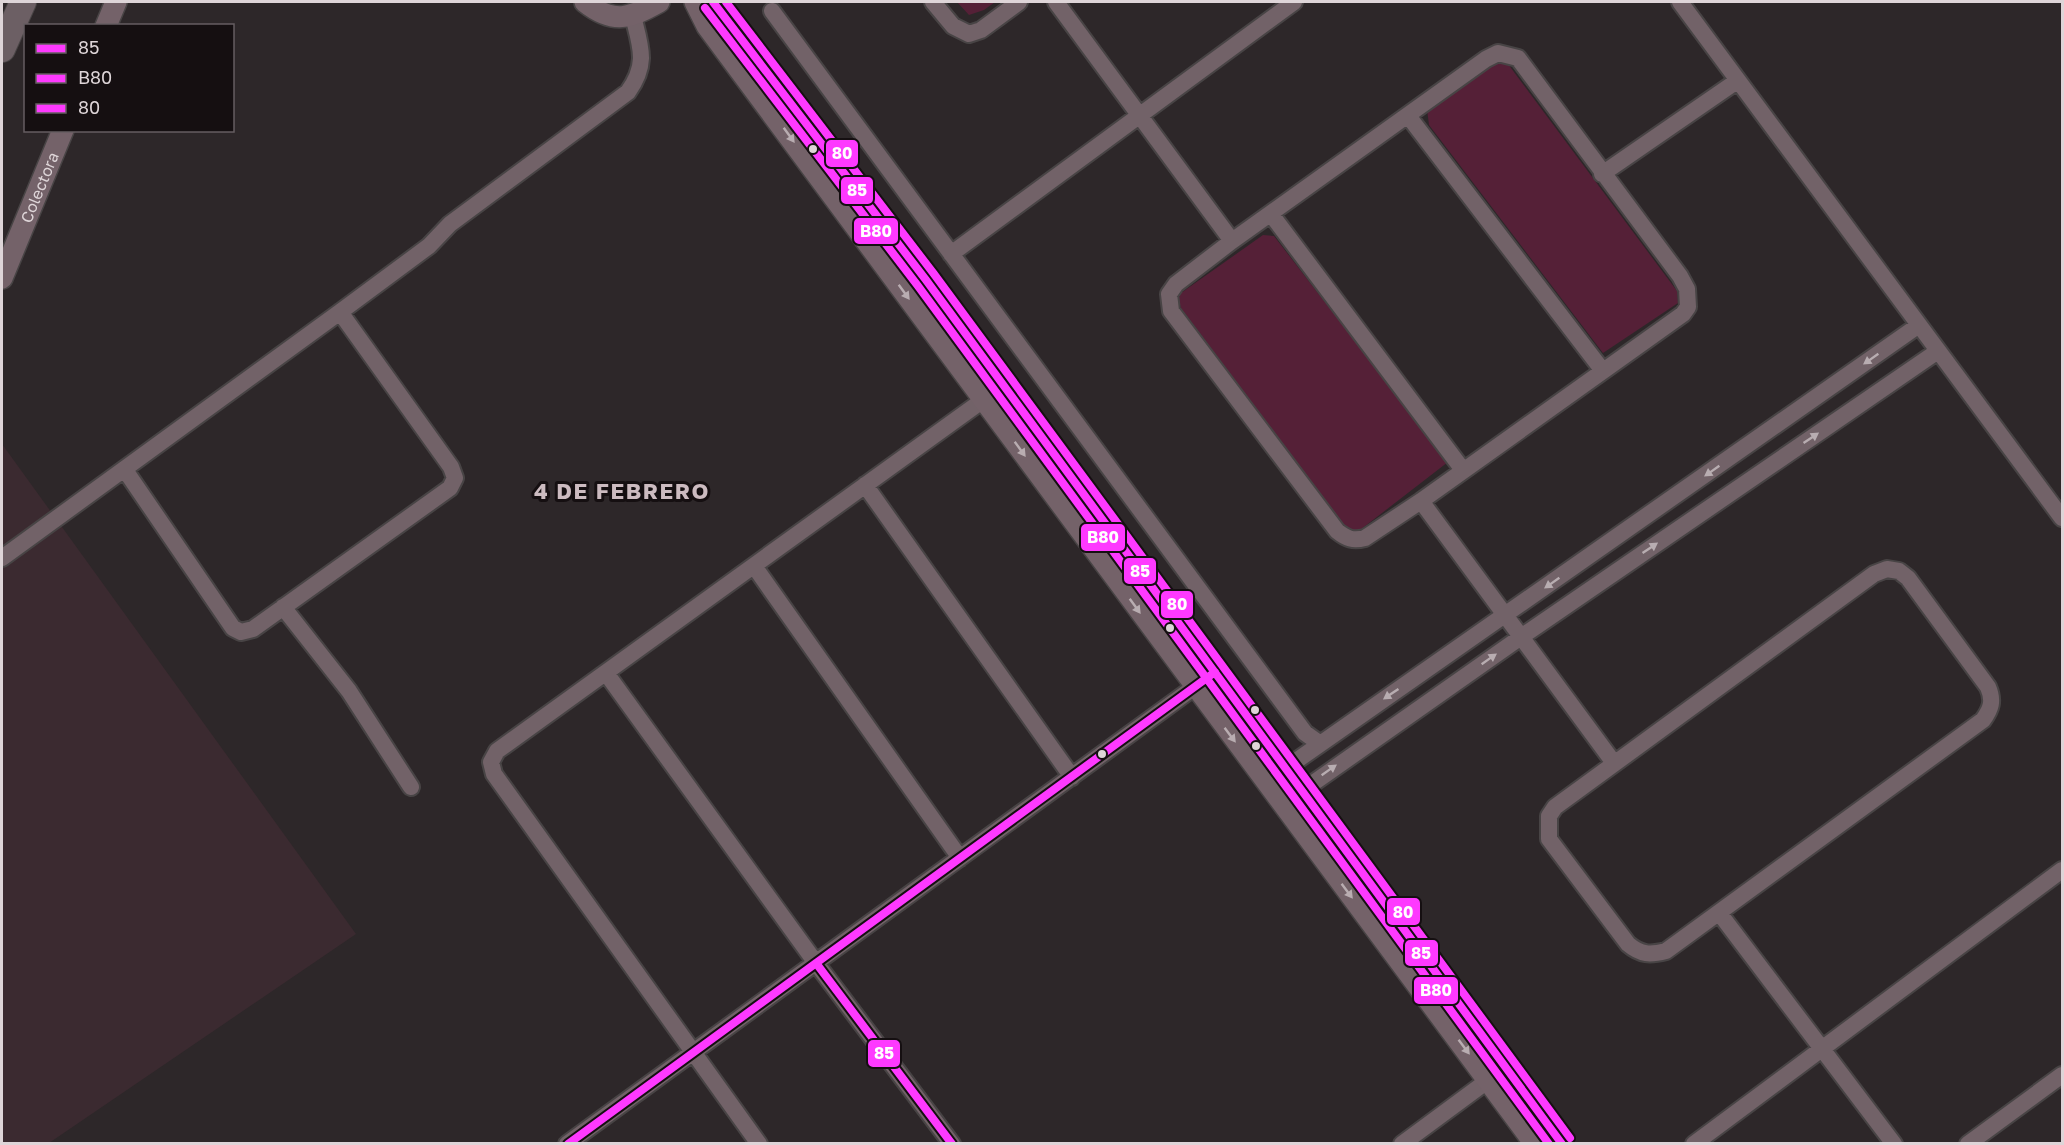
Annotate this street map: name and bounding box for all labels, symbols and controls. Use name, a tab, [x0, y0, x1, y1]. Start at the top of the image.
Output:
legend	[24, 24, 234, 132]
text: 85	[78, 36, 99, 58]
text: B80	[78, 66, 112, 88]
text: 80	[78, 96, 100, 118]
one-way arrow	[782, 127, 795, 143]
line badge: 80	[825, 139, 859, 168]
unlabelled marker	[807, 143, 819, 155]
text: 80	[832, 143, 852, 163]
street label: Colectora	[16, 149, 63, 226]
line badge: 85	[840, 176, 874, 205]
text: 85	[847, 180, 867, 200]
line badge: B80	[853, 217, 899, 245]
text: B80	[860, 221, 892, 241]
one-way arrow	[898, 284, 910, 299]
one-way arrow	[1863, 353, 1879, 364]
one-way arrow	[1803, 433, 1819, 444]
one-way arrow	[1014, 441, 1026, 457]
one-way arrow	[1704, 465, 1720, 477]
district label: 4 DE FEBRERO	[534, 477, 710, 504]
line badge: B80	[1080, 523, 1126, 552]
text: B80	[1087, 527, 1119, 547]
one-way arrow	[1642, 542, 1658, 554]
line badge: 85	[1123, 557, 1157, 585]
text: 85	[1130, 561, 1150, 581]
one-way arrow	[1545, 577, 1561, 589]
line badge: 80	[1160, 590, 1194, 619]
text: 80	[1167, 594, 1187, 614]
one-way arrow	[1129, 598, 1141, 614]
unlabelled marker	[1164, 622, 1176, 634]
one-way arrow	[1481, 653, 1497, 665]
one-way arrow	[1384, 688, 1400, 700]
unlabelled marker	[1249, 704, 1261, 716]
one-way arrow	[1224, 726, 1236, 742]
unlabelled marker	[1250, 740, 1262, 752]
unlabelled marker	[1096, 748, 1108, 760]
one-way arrow	[1321, 765, 1337, 776]
one-way arrow	[1341, 882, 1353, 898]
line badge: 80	[1386, 897, 1421, 926]
text: 80	[1393, 902, 1413, 922]
line badge: 85	[1404, 939, 1439, 967]
text: 85	[1411, 943, 1431, 963]
line badge: B80	[1413, 976, 1459, 1005]
text: B80	[1420, 980, 1452, 1000]
one-way arrow	[1458, 1038, 1470, 1054]
line badge: 85	[867, 1039, 901, 1068]
text: 85	[874, 1043, 894, 1063]

